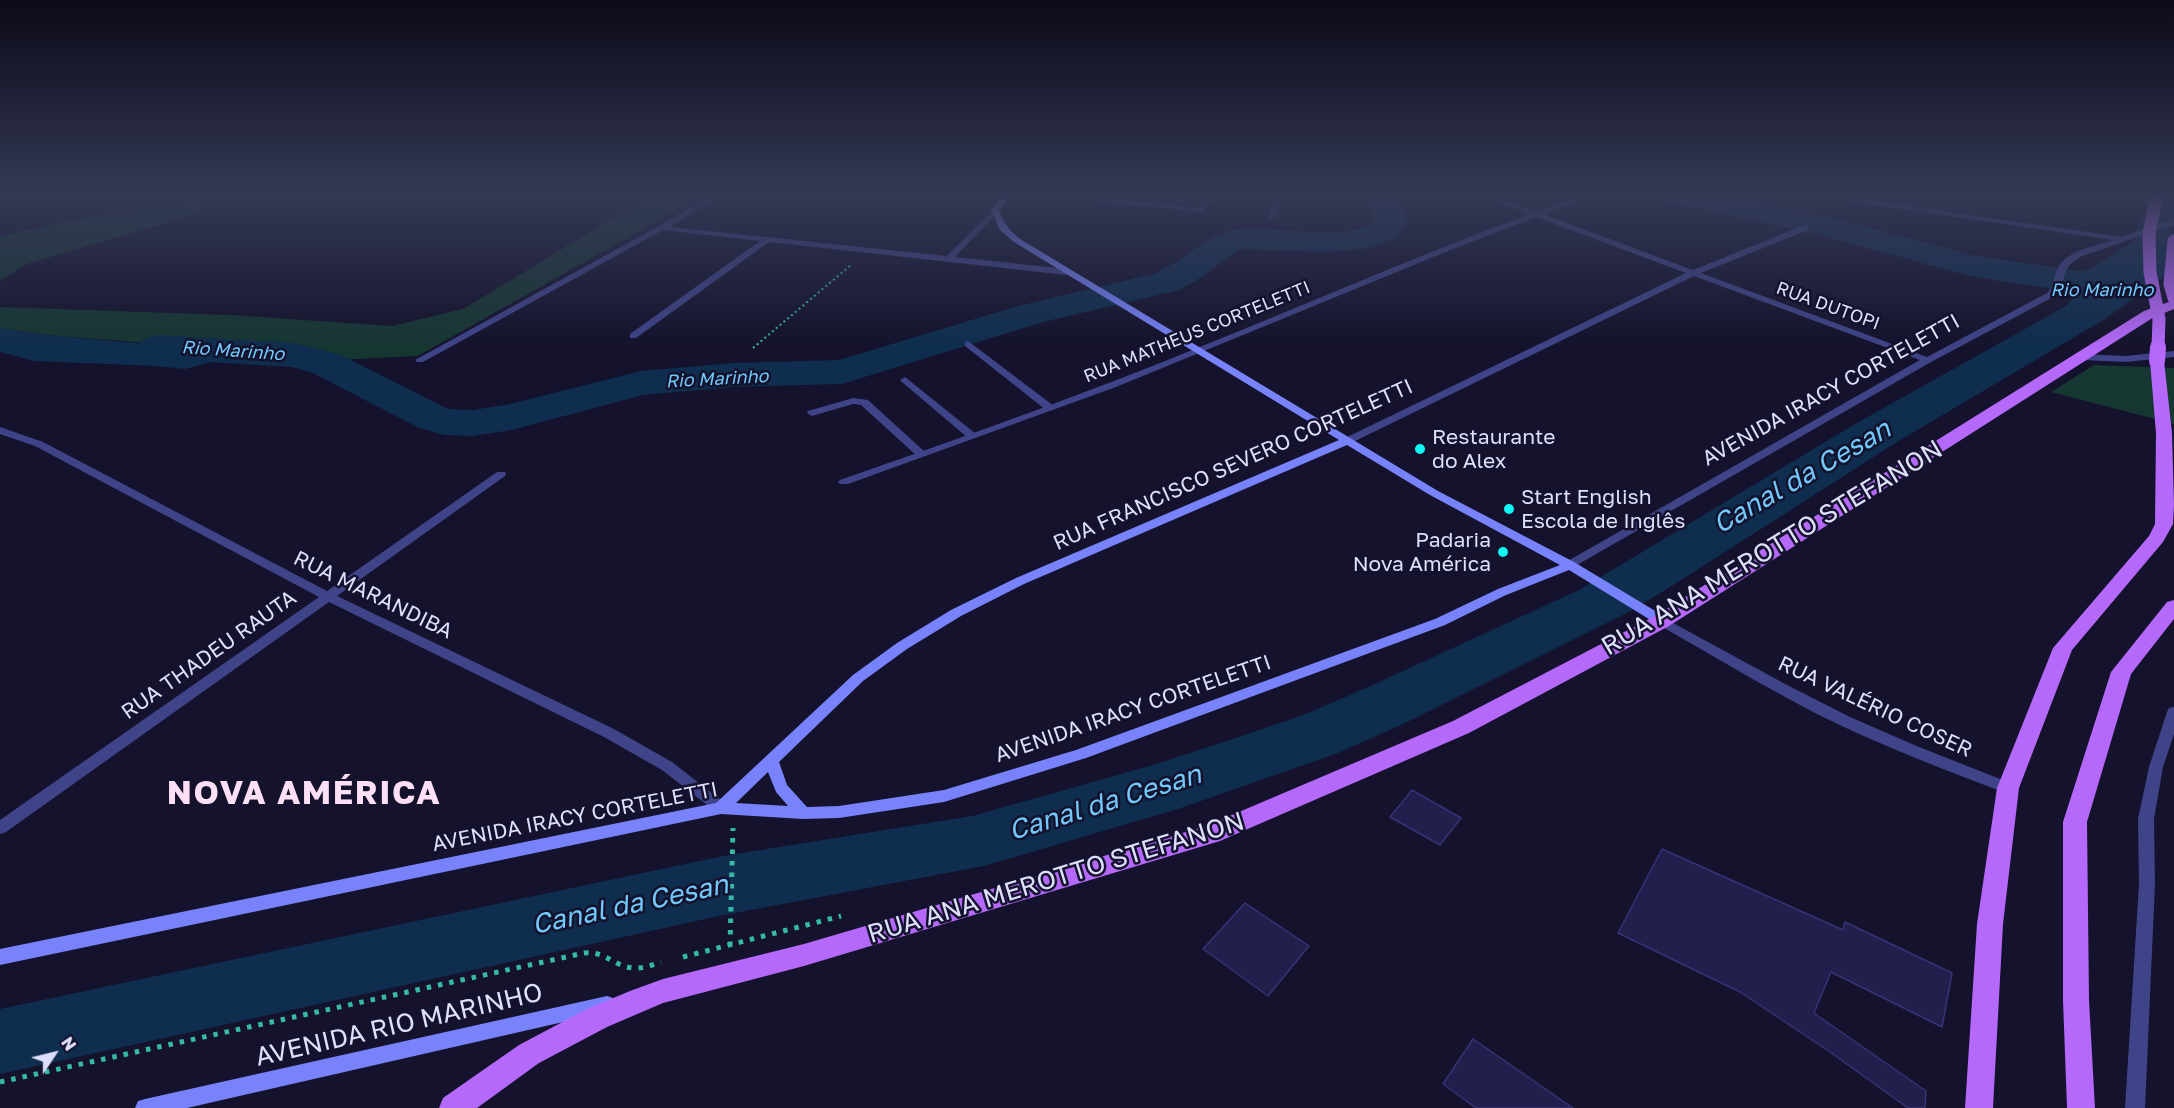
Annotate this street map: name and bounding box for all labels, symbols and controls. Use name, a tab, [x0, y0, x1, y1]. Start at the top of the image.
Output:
street label: RUA MATHEUS CORTELETTI	[1081, 277, 1313, 387]
street label: RUA DUTOPI	[1773, 277, 1883, 335]
water label: Rio Marinho	[2051, 279, 2153, 301]
street label: AVENIDA IRACY CORTELETTI	[1698, 309, 1964, 471]
water label: Rio Marinho	[181, 337, 285, 365]
water label: Rio Marinho	[665, 366, 769, 392]
street label: RUA FRANCISCO SEVERO CORTELETTI	[1049, 374, 1417, 556]
water label: Canal da Cesan	[1707, 413, 1897, 541]
place label: Restaurante do Alex	[1432, 424, 1555, 474]
street label: RUA ANA MEROTTO STEFANON	[1596, 434, 1948, 662]
marker: Restaurante do Alex	[1413, 442, 1427, 456]
place label: Start English Escola de Inglês	[1521, 484, 1685, 534]
marker: Start English Escola de Inglês	[1502, 502, 1516, 516]
place label: Padaria Nova América	[1353, 527, 1491, 577]
marker: Padaria Nova América	[1496, 545, 1510, 559]
street label: RUA MARANDIBA	[289, 546, 457, 644]
street label: RUA THADEU RAUTA	[117, 585, 301, 725]
street label: AVENIDA IRACY CORTELETTI	[992, 650, 1274, 768]
street label: RUA VALÉRIO COSER	[1774, 651, 1976, 763]
water label: Canal da Cesan	[1005, 758, 1205, 848]
district label: NOVA AMÉRICA	[167, 774, 441, 814]
street label: AVENIDA IRACY CORTELETTI	[430, 777, 720, 857]
street label: RUA ANA MEROTTO STEFANON	[864, 806, 1248, 950]
water label: Canal da Cesan	[529, 868, 731, 942]
street label: AVENIDA RIO MARINHO	[252, 977, 546, 1073]
north arrow	[24, 1024, 84, 1084]
text: N	[57, 1033, 80, 1054]

